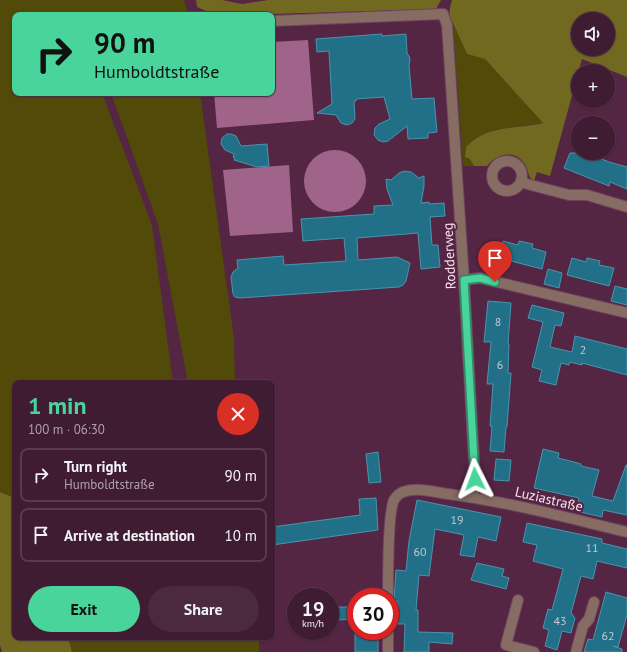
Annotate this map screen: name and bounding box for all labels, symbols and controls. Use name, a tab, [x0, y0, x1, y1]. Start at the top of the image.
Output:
map controls	[571, 12, 615, 160]
button: sound	[571, 12, 615, 56]
text: 90 m	[94, 24, 155, 61]
icon: right	[28, 28, 80, 80]
text: Humboldtstraße	[94, 60, 219, 83]
button: +	[571, 64, 615, 108]
button: −	[571, 116, 615, 160]
street label: Rodderweg	[438, 222, 460, 290]
pin	[478, 241, 512, 282]
icon: arrive	[484, 247, 506, 269]
house number: 8	[495, 314, 501, 329]
house number: 2	[580, 342, 586, 357]
house number: 6	[497, 357, 503, 372]
text: 1 min	[28, 390, 87, 421]
button: close	[217, 393, 259, 435]
text: 100 m · 06:30	[28, 421, 105, 438]
text: Turn right	[64, 457, 127, 476]
position arrow	[454, 458, 496, 500]
icon: right	[30, 464, 52, 486]
text: 90 m	[224, 466, 257, 485]
text: Humboldtstraße	[64, 476, 155, 493]
street label: Luziastraße	[513, 482, 585, 516]
house number: 19	[450, 512, 464, 527]
icon: arrive	[30, 524, 52, 546]
text: Arrive at destination	[64, 526, 195, 545]
text: 10 m	[224, 526, 257, 545]
house number: 11	[585, 540, 599, 555]
house number: 60	[413, 544, 427, 559]
button: Exit	[28, 586, 140, 632]
button: Share	[148, 586, 259, 632]
speed limit sign: 30	[347, 588, 399, 640]
text: 19	[302, 596, 324, 622]
house number: 43	[553, 613, 567, 628]
text: km/h	[302, 617, 324, 630]
house number: 62	[601, 628, 615, 643]

